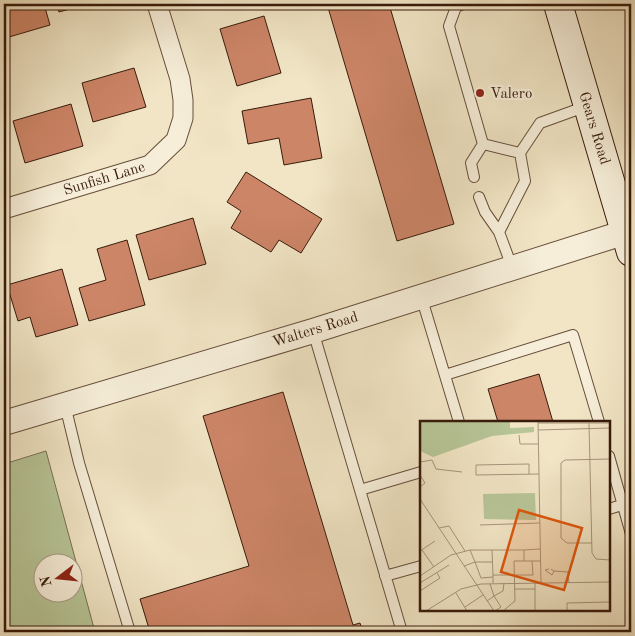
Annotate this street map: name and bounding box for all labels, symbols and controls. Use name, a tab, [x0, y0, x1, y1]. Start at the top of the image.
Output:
marker: Valero	[474, 87, 486, 99]
place label: Valero	[490, 87, 532, 102]
street label: Gears Road	[575, 90, 612, 167]
street label: Sunfish Lane	[62, 160, 147, 199]
street label: Walters Road	[271, 310, 360, 351]
inset map	[420, 421, 610, 611]
north arrow	[32, 554, 82, 604]
text: N	[38, 574, 55, 588]

